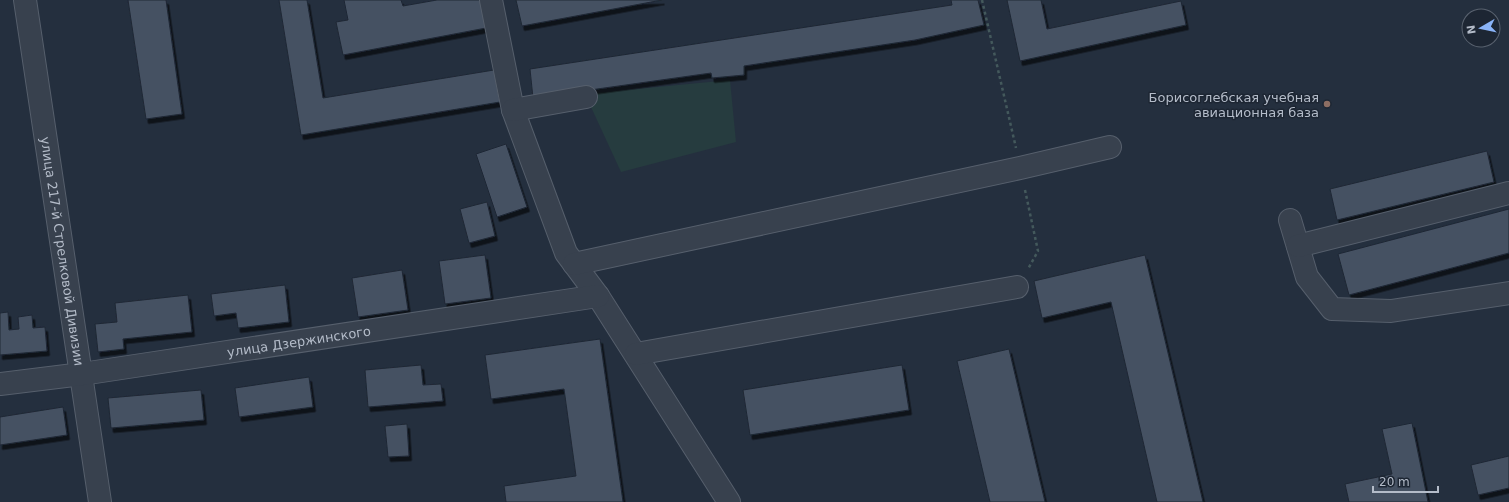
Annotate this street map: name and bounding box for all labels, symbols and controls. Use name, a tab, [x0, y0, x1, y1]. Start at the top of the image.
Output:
north arrow	[1461, 8, 1501, 48]
text: N	[1464, 24, 1479, 35]
place label: Борисоглебская учебная авиационная база	[1149, 90, 1319, 120]
marker: Борисоглебская учебная авиационная база	[1322, 99, 1332, 109]
street label: улица 217-й Стрелковой Дивизии	[38, 136, 87, 367]
street label: улица Дзержинского	[226, 323, 372, 360]
scale bar	[1373, 468, 1438, 494]
text: 20 m	[1379, 475, 1410, 489]

